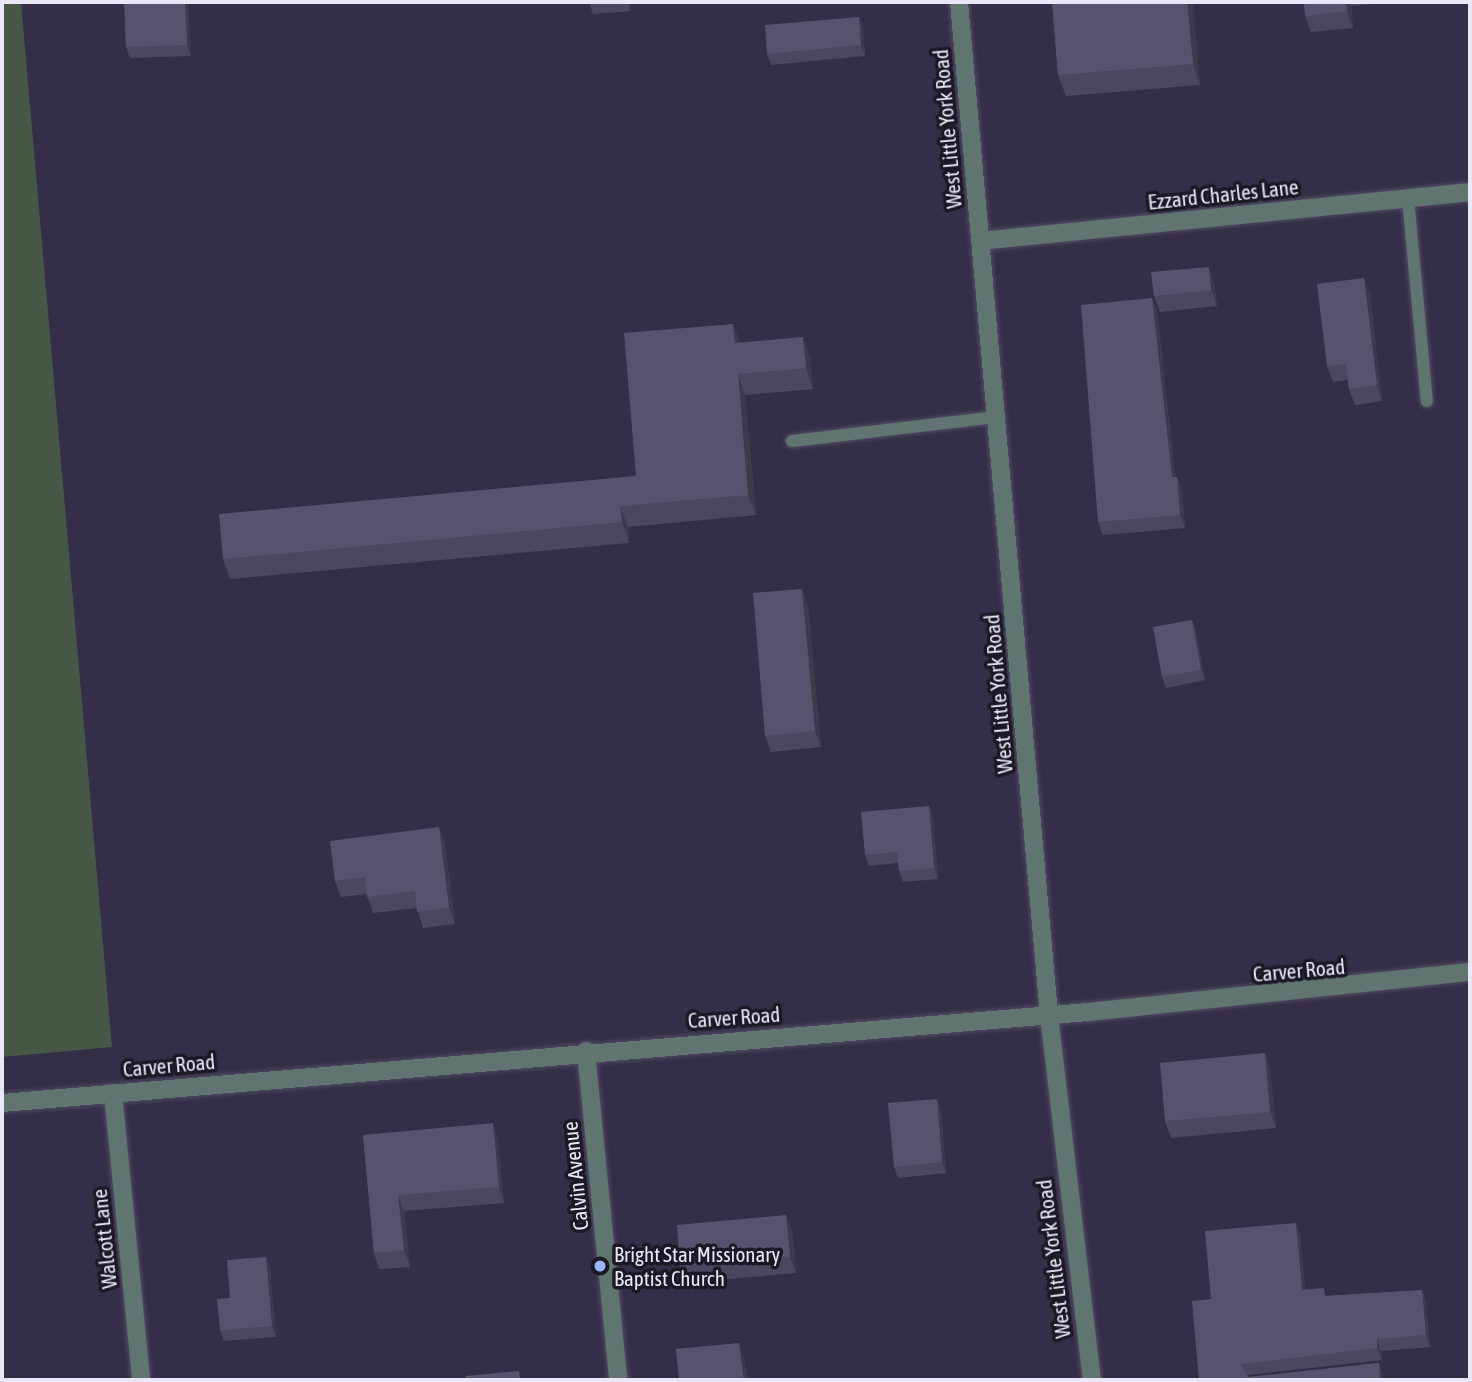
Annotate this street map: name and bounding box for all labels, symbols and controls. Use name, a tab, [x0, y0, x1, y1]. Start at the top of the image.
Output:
street label: West Little York Road	[927, 48, 967, 210]
street label: Ezzard Charles Lane	[1146, 174, 1300, 214]
street label: West Little York Road	[978, 613, 1018, 775]
street label: Carver Road	[1252, 953, 1346, 987]
street label: Carver Road	[687, 1001, 781, 1033]
street label: Carver Road	[122, 1048, 216, 1082]
street label: Calvin Avenue	[557, 1120, 593, 1232]
street label: West Little York Road	[1031, 1178, 1075, 1340]
street label: Walcott Lane	[86, 1188, 122, 1290]
place label: Bright Star Missionary Baptist Church	[614, 1241, 780, 1291]
marker: Bright Star Missionary Baptist Church	[592, 1258, 608, 1274]

